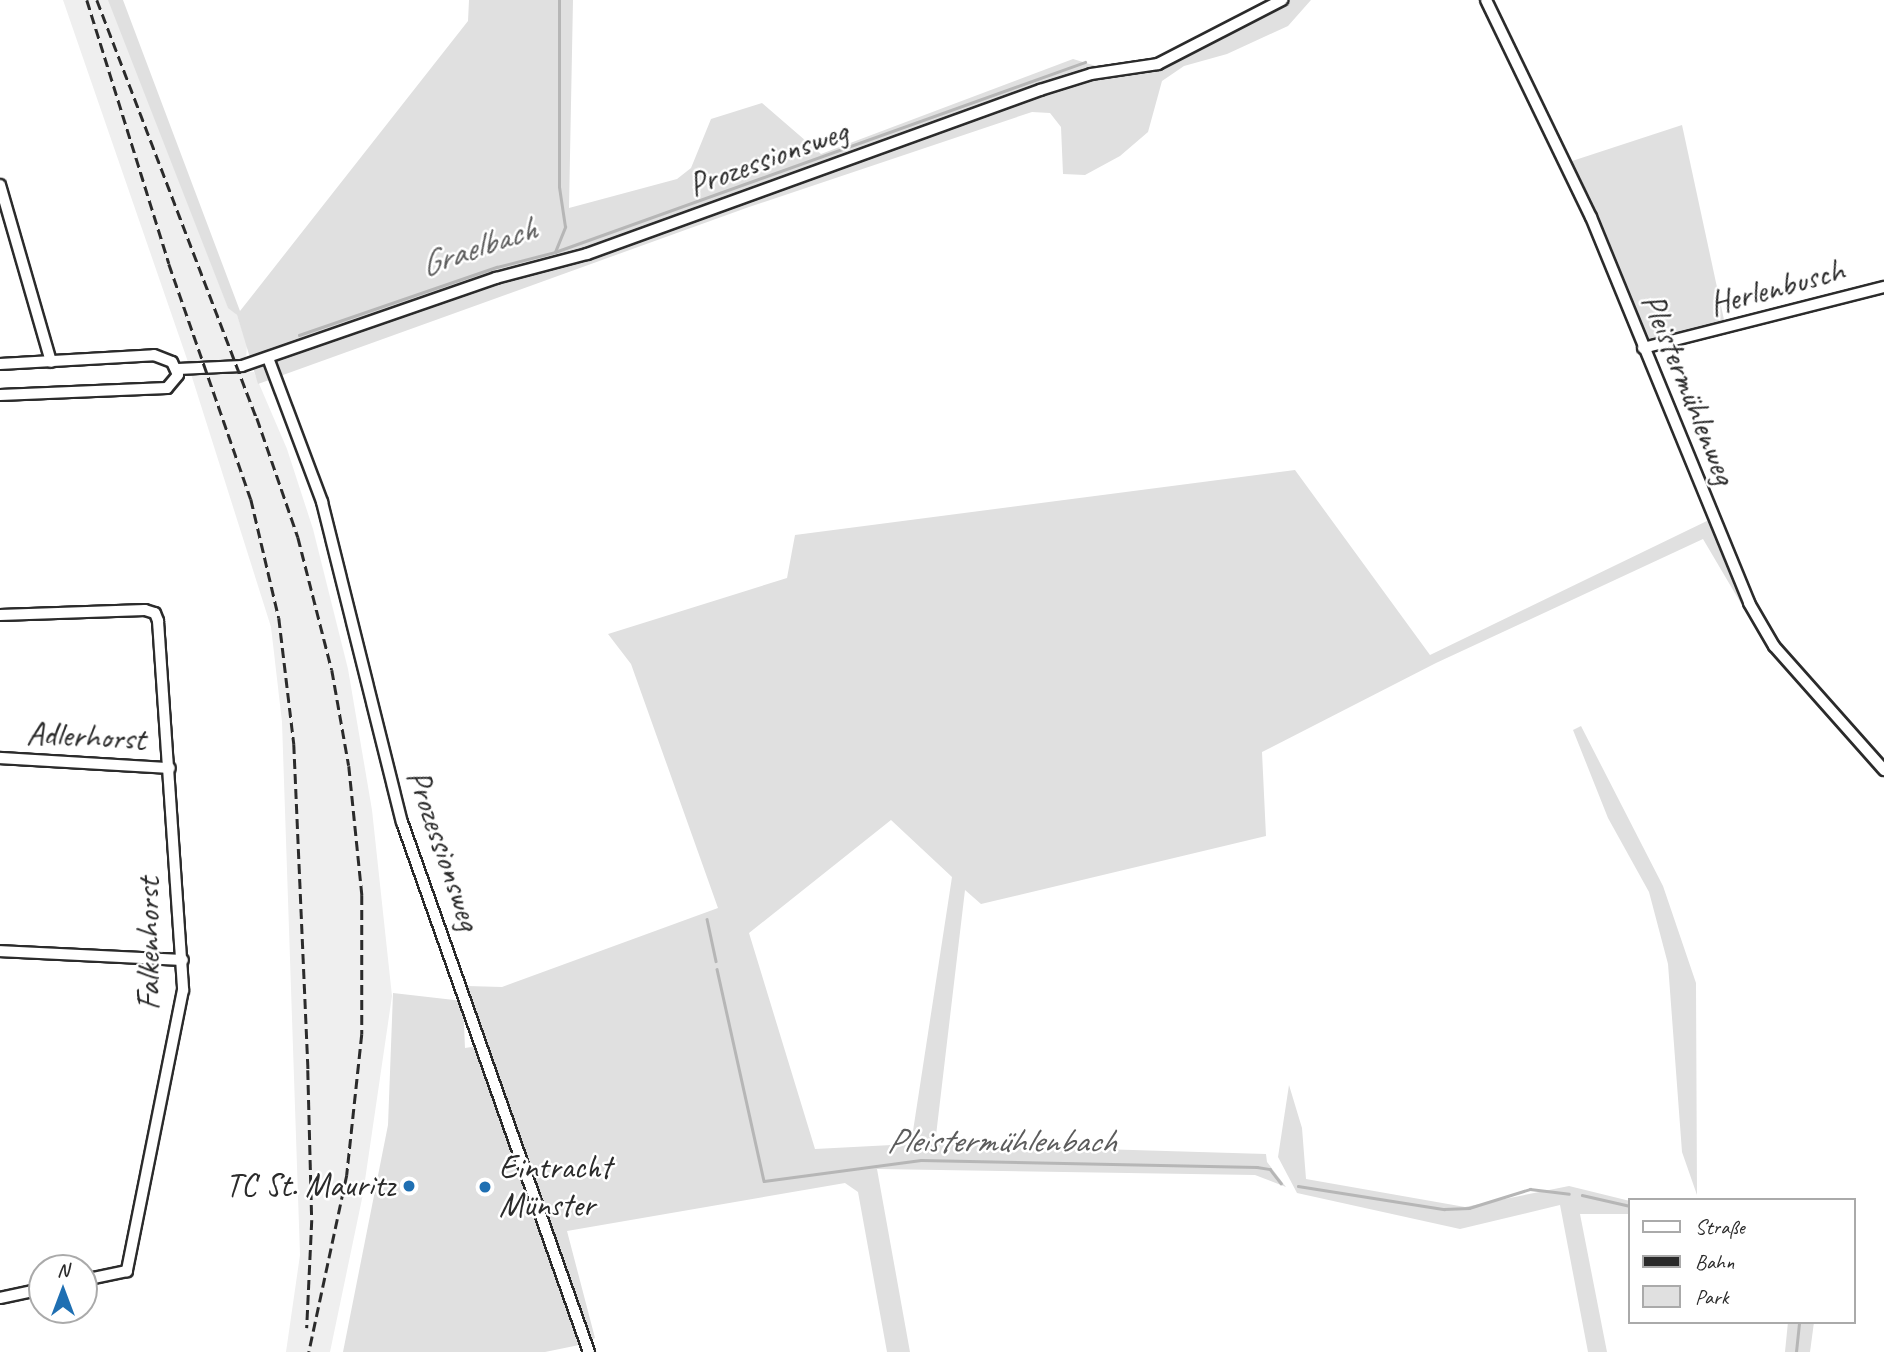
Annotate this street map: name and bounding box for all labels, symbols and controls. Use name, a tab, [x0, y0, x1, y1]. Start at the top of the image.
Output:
street label: Prozessionsweg	[683, 112, 853, 206]
water label: Graelbach	[414, 208, 542, 286]
street label: Herlenbusch	[1705, 251, 1849, 325]
street label: Pleistermühlenweg	[1632, 288, 1744, 490]
street label: Adlerhorst	[26, 714, 146, 760]
street label: Prozessionsweg	[397, 765, 489, 935]
street label: Falkenhorst	[129, 878, 169, 1010]
water label: Pleistermühlenbach	[886, 1120, 1116, 1162]
place label: Eintracht Münster	[499, 1148, 611, 1226]
place label: TC St. Mauritz	[224, 1166, 395, 1206]
marker: TC St. Mauritz	[401, 1178, 417, 1194]
marker: Eintracht Münster	[477, 1179, 493, 1195]
legend	[1629, 1198, 1856, 1324]
text: Straße	[1695, 1214, 1745, 1240]
text: Bahn	[1695, 1249, 1734, 1275]
north arrow	[28, 1254, 98, 1324]
text: N	[57, 1258, 69, 1282]
text: Park	[1695, 1284, 1728, 1310]

